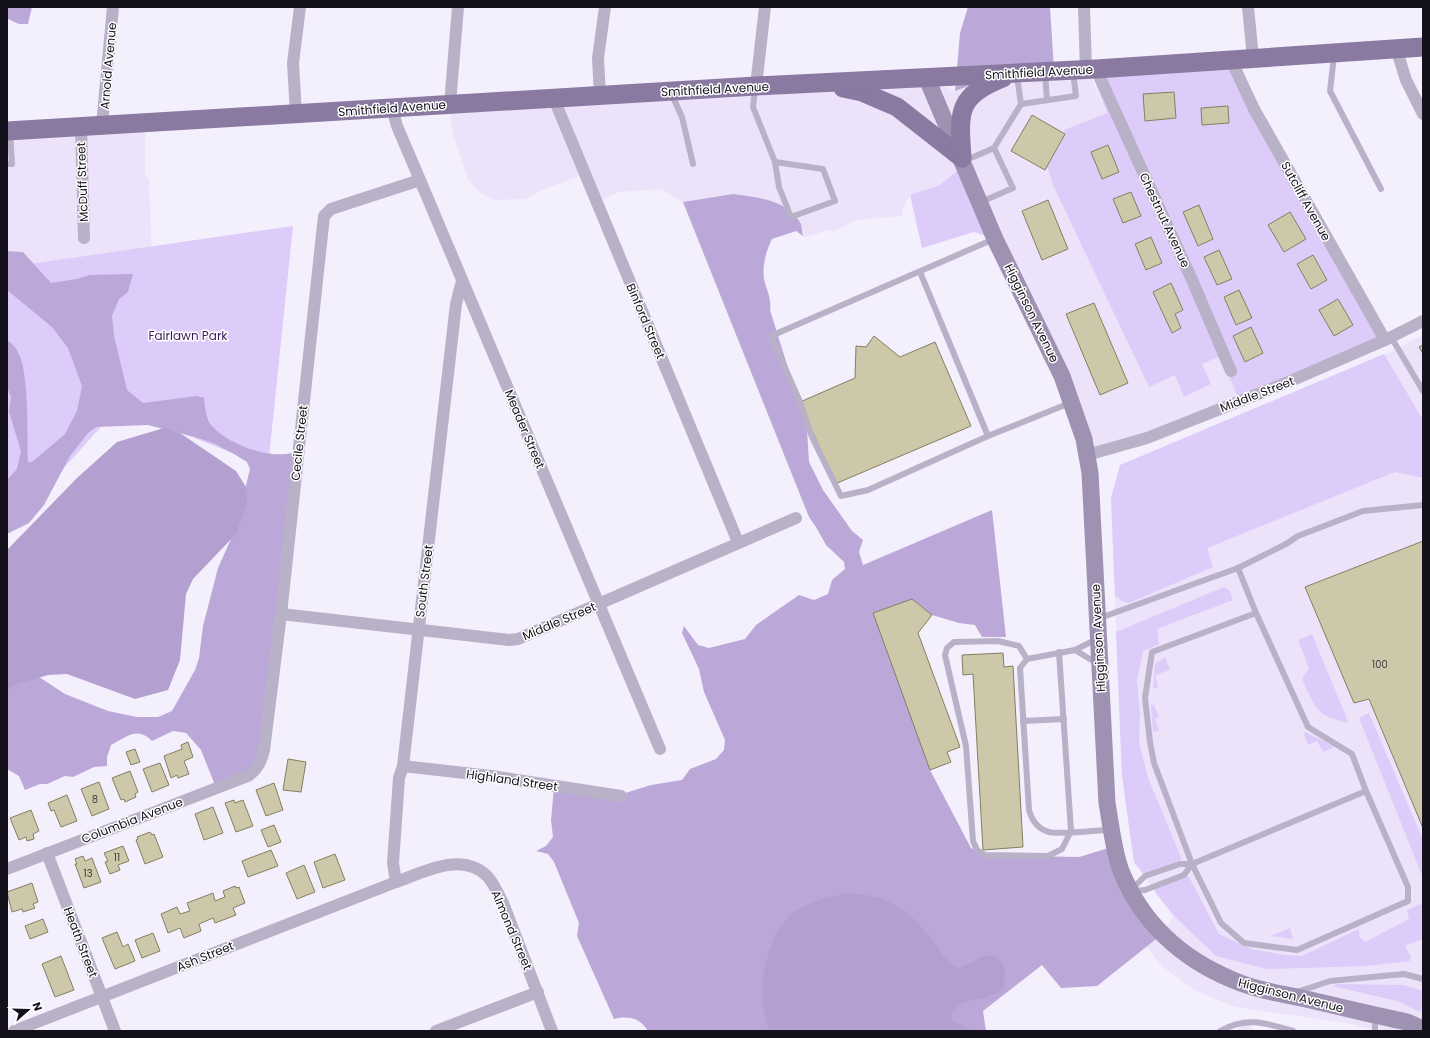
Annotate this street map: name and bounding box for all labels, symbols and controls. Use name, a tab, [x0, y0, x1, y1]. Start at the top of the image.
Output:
street label: Arnold Avenue	[96, 22, 120, 110]
street label: Smithfield Avenue	[985, 61, 1093, 83]
street label: Smithfield Avenue	[661, 78, 769, 100]
street label: Smithfield Avenue	[337, 96, 447, 120]
street label: McDuff Street	[72, 142, 92, 222]
street label: Sutcliff Avenue	[1277, 158, 1335, 244]
street label: Chestnut Avenue	[1136, 170, 1194, 270]
street label: Higginson Avenue	[1001, 261, 1063, 365]
street label: Binford Street	[622, 281, 670, 361]
park label: Fairlawn Park	[148, 327, 228, 344]
street label: Middle Street	[1217, 372, 1297, 416]
street label: Meader Street	[501, 387, 549, 471]
street label: Cecile Street	[287, 404, 311, 482]
street label: South Street	[411, 544, 437, 618]
street label: Higginson Avenue	[1087, 584, 1109, 692]
street label: Middle Street	[520, 598, 598, 644]
house number: 100	[1372, 657, 1388, 672]
street label: Highland Street	[465, 765, 559, 795]
house number: 8	[92, 792, 98, 807]
street label: Columbia Avenue	[79, 793, 185, 847]
house number: 11	[114, 850, 120, 865]
house number: 13	[83, 866, 93, 881]
street label: Almond Street	[488, 887, 536, 973]
street label: Heath Street	[60, 904, 102, 980]
street label: Ash Street	[174, 937, 236, 975]
street label: Higginson Avenue	[1237, 974, 1345, 1016]
north arrow	[8, 990, 48, 1030]
text: N	[28, 1000, 46, 1013]

